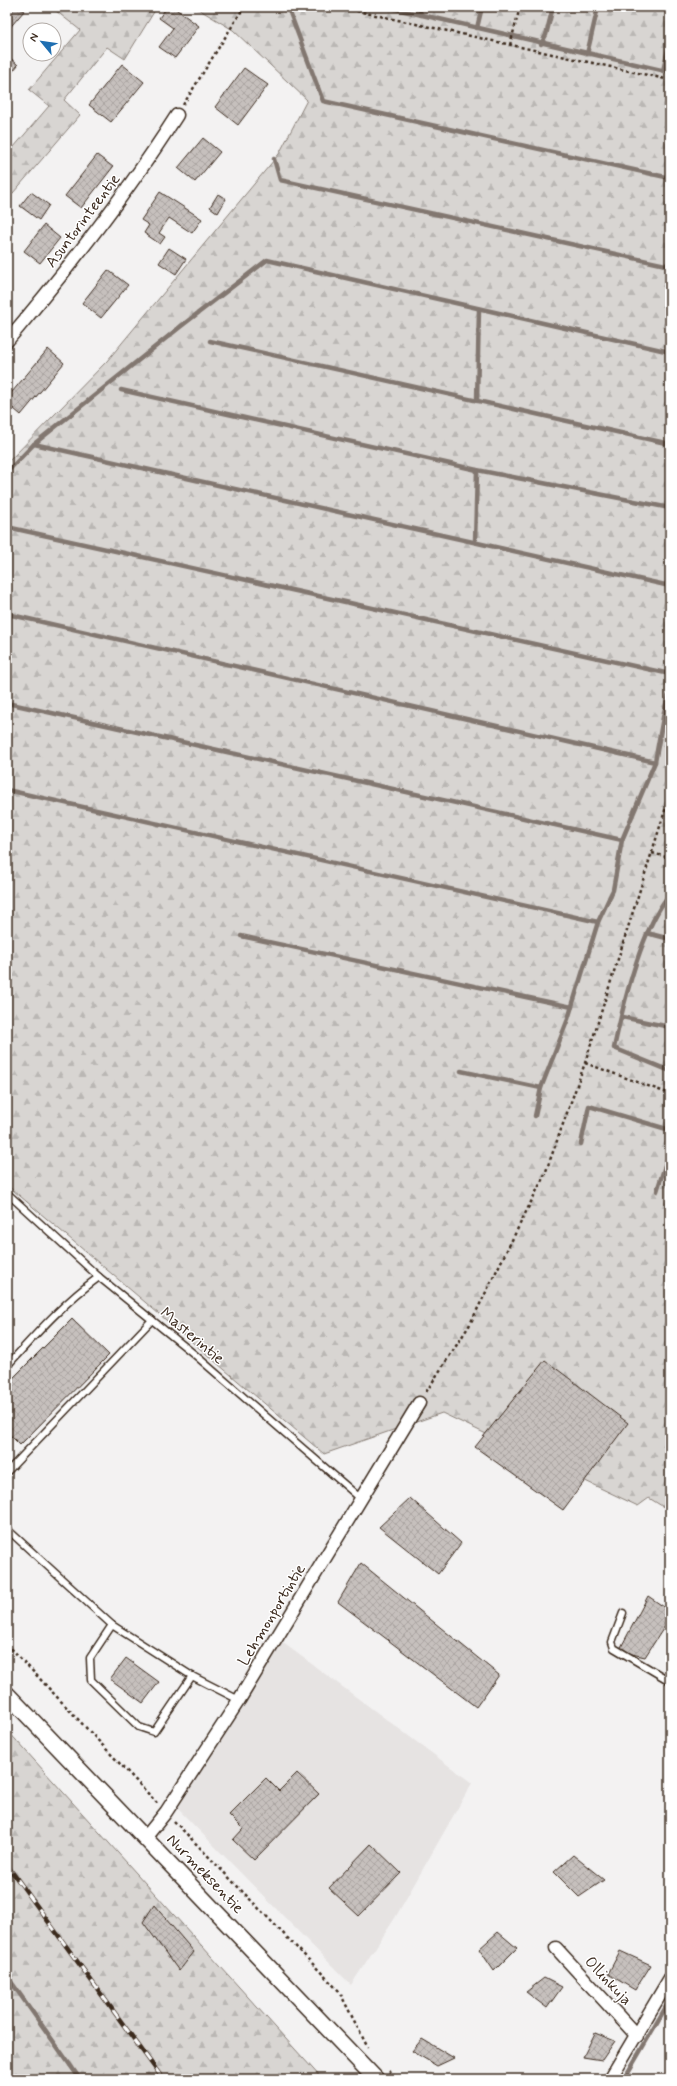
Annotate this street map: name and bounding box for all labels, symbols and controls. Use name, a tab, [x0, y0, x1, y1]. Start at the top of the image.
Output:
north arrow	[22, 22, 62, 62]
text: N	[26, 31, 42, 44]
street label: Asuntorinteentie	[41, 170, 125, 272]
street label: Masterintie	[155, 1303, 229, 1369]
street label: Lehmonportintie	[233, 1560, 311, 1670]
street label: Nurmeksentie	[162, 1830, 248, 1918]
street label: Ollinkuja	[580, 1952, 636, 2010]

